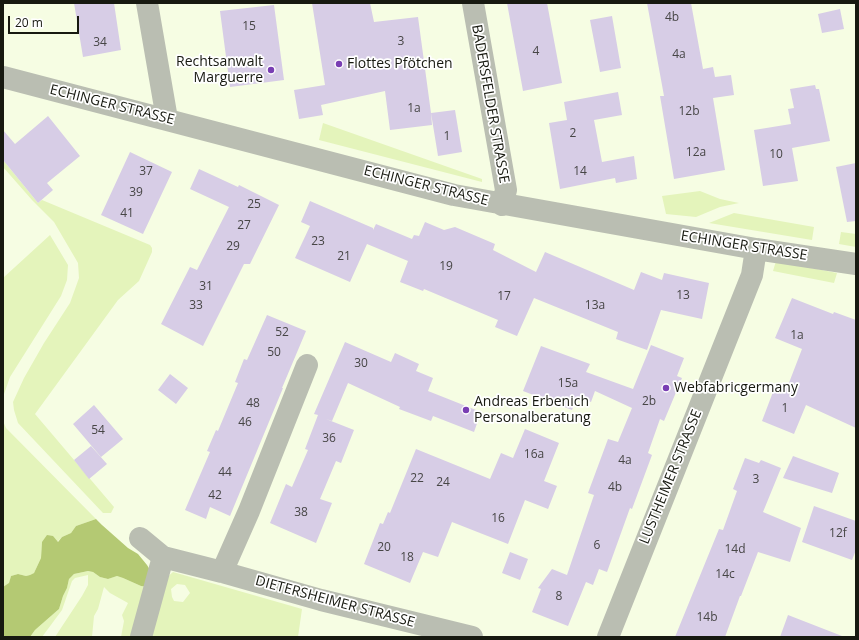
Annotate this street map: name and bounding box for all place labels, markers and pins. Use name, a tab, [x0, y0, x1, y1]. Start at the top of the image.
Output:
place label: Rechtsanwalt Marguerre	[176, 54, 263, 86]
place label: Flottes Pfötchen	[347, 56, 453, 72]
marker: Flottes Pfötchen	[334, 59, 344, 69]
marker: Rechtsanwalt Marguerre	[266, 65, 276, 75]
place label: Webfabricgermany	[674, 380, 798, 396]
marker: Webfabricgermany	[661, 383, 671, 393]
place label: Andreas Erbenich Personalberatung	[474, 394, 591, 426]
marker: Andreas Erbenich Personalberatung	[461, 405, 471, 415]

